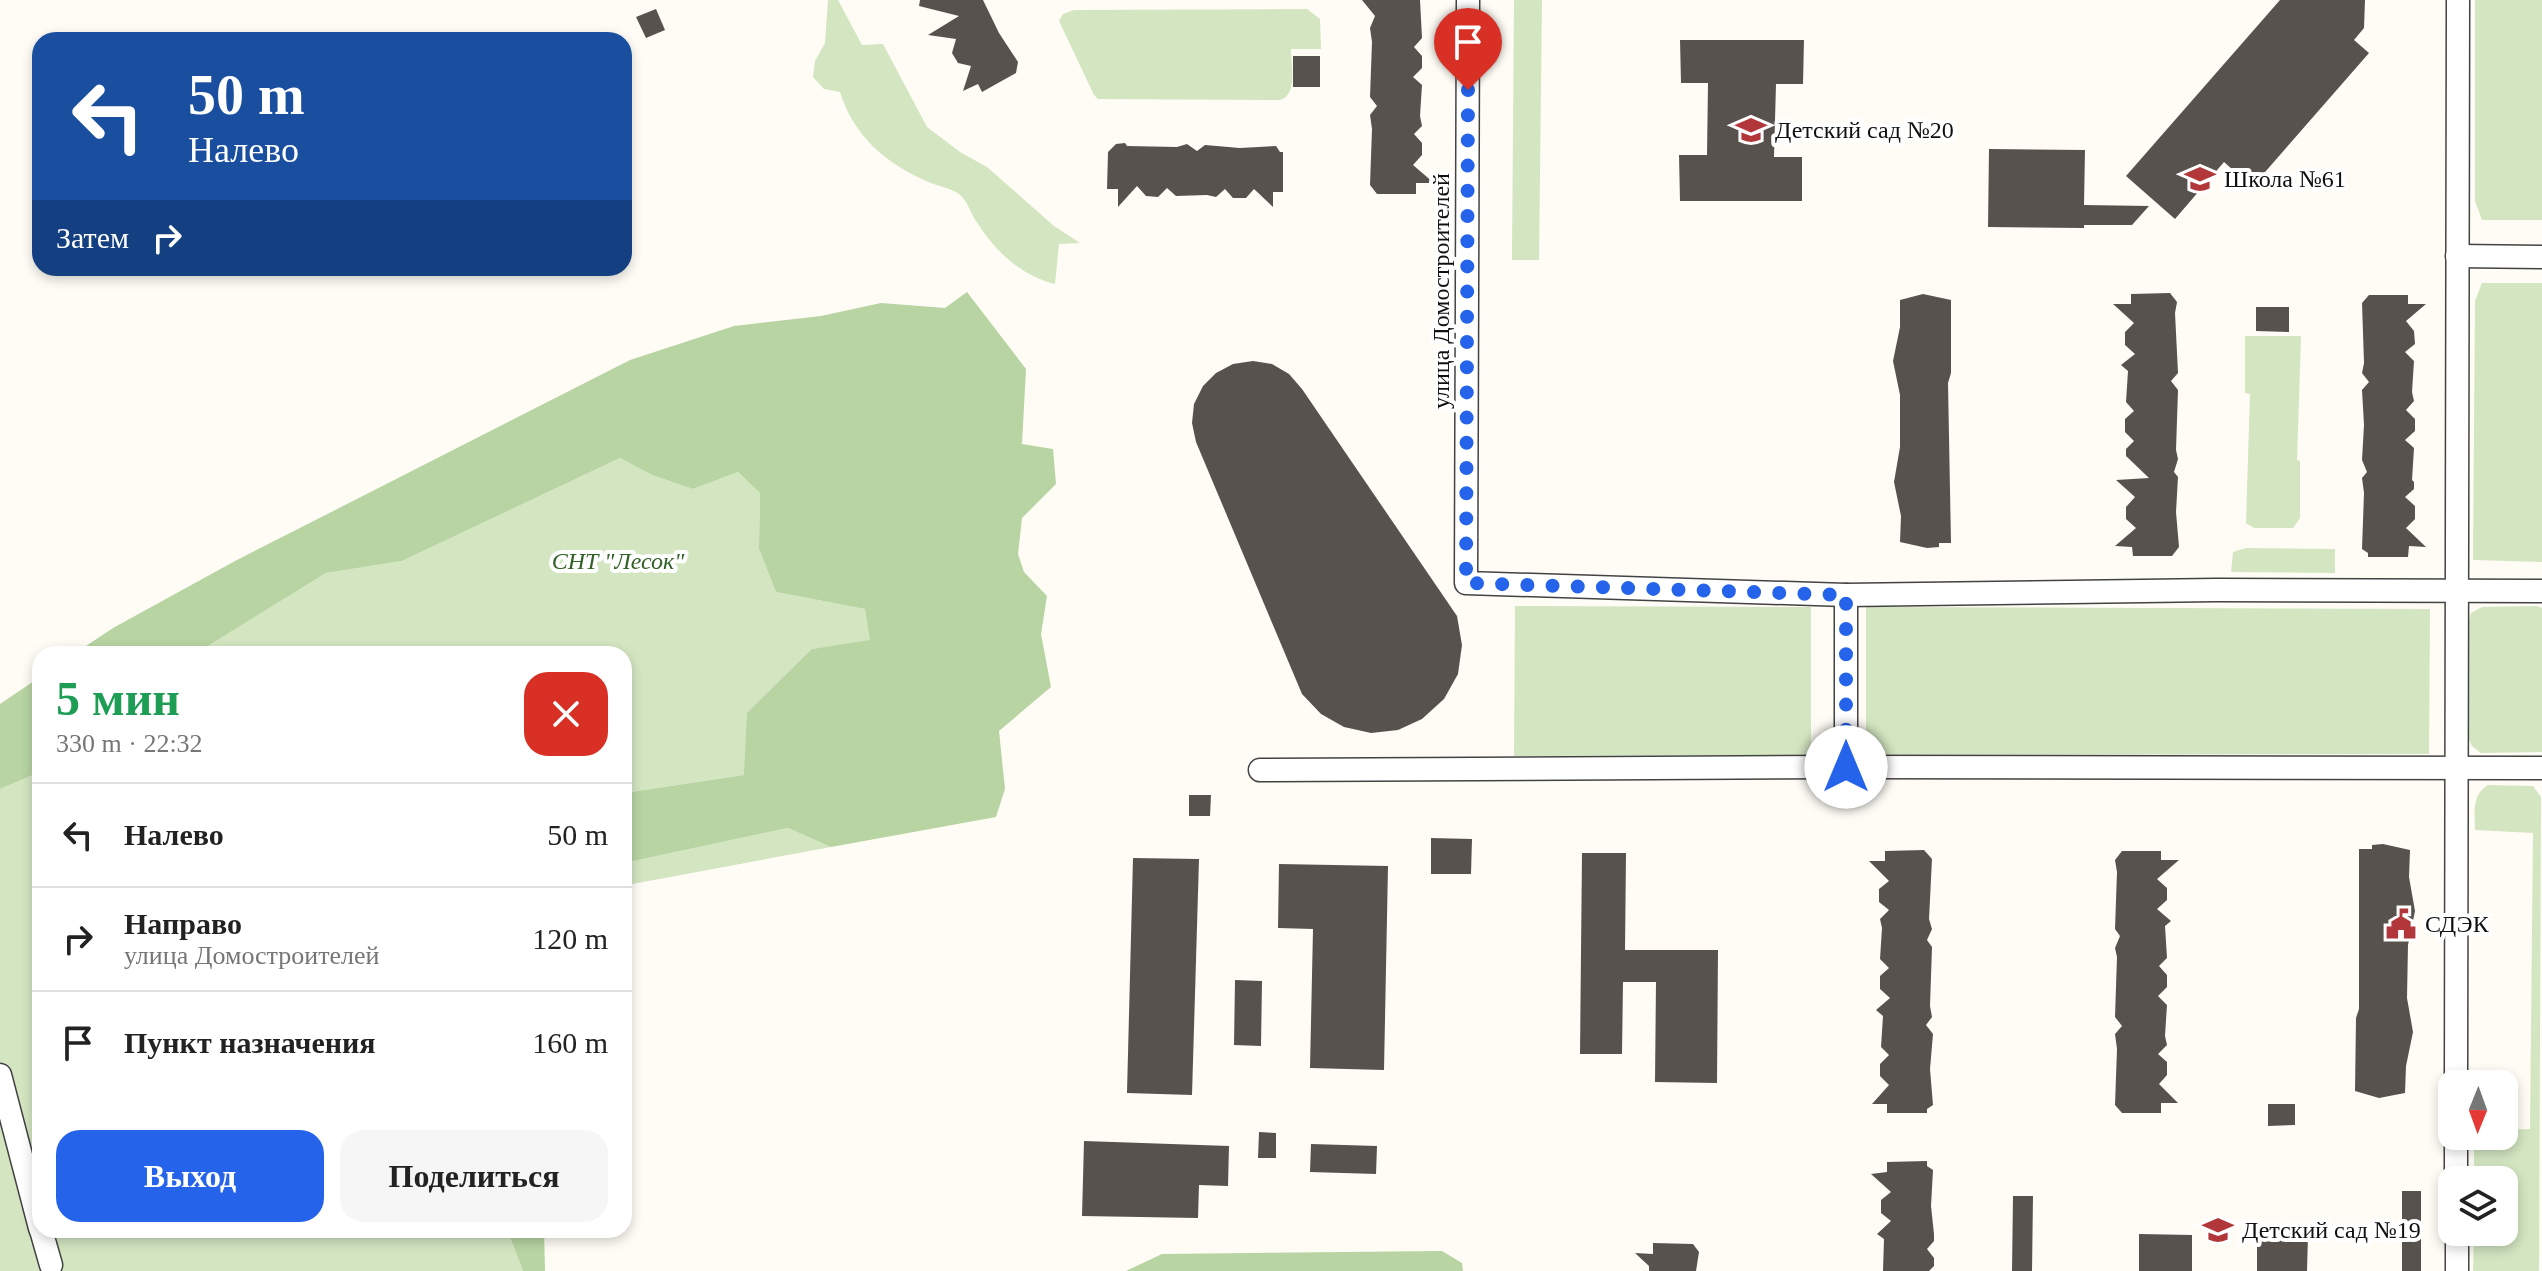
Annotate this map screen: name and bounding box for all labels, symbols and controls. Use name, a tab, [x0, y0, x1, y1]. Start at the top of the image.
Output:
pin	[1434, 8, 1502, 90]
icon: arrive	[1446, 20, 1490, 64]
icon: left	[56, 64, 160, 168]
text: 50 m	[188, 64, 305, 126]
school or university icon: Детский сад №20	[1734, 113, 1768, 147]
place label: Детский сад №20	[1775, 117, 1954, 143]
text: Налево	[188, 130, 299, 170]
school or university icon: Школа №61	[2183, 162, 2217, 196]
place label: Школа №61	[2224, 166, 2346, 192]
street label: улица Домостроителей	[1428, 173, 1454, 409]
icon: right	[145, 216, 189, 260]
text: Затем	[56, 221, 129, 254]
park label: СНТ "Лесок"	[552, 548, 685, 574]
text: 5 мин	[56, 672, 180, 725]
button: close	[524, 672, 608, 756]
position arrow	[1804, 725, 1888, 809]
text: 330 m · 22:32	[56, 729, 203, 758]
icon: left	[56, 813, 100, 857]
text: Налево	[124, 818, 224, 851]
text: 50 m	[547, 818, 608, 851]
text: Направо	[124, 907, 242, 940]
public building icon: СДЭК	[2384, 907, 2418, 941]
place label: СДЭК	[2425, 911, 2490, 937]
icon: right	[56, 917, 100, 961]
text: 120 m	[532, 922, 608, 955]
text: улица Домостроителей	[124, 941, 380, 970]
icon: arrive	[56, 1021, 100, 1065]
text: Пункт назначения	[124, 1026, 376, 1059]
text: 160 m	[532, 1026, 608, 1059]
north arrow	[2438, 1070, 2518, 1150]
map controls	[2438, 1070, 2518, 1246]
button: Выход	[56, 1130, 324, 1222]
button: Поделиться	[340, 1130, 608, 1222]
button: layers	[2438, 1166, 2518, 1246]
school or university icon: Детский сад №19	[2201, 1213, 2235, 1247]
place label: Детский сад №19	[2242, 1217, 2421, 1243]

